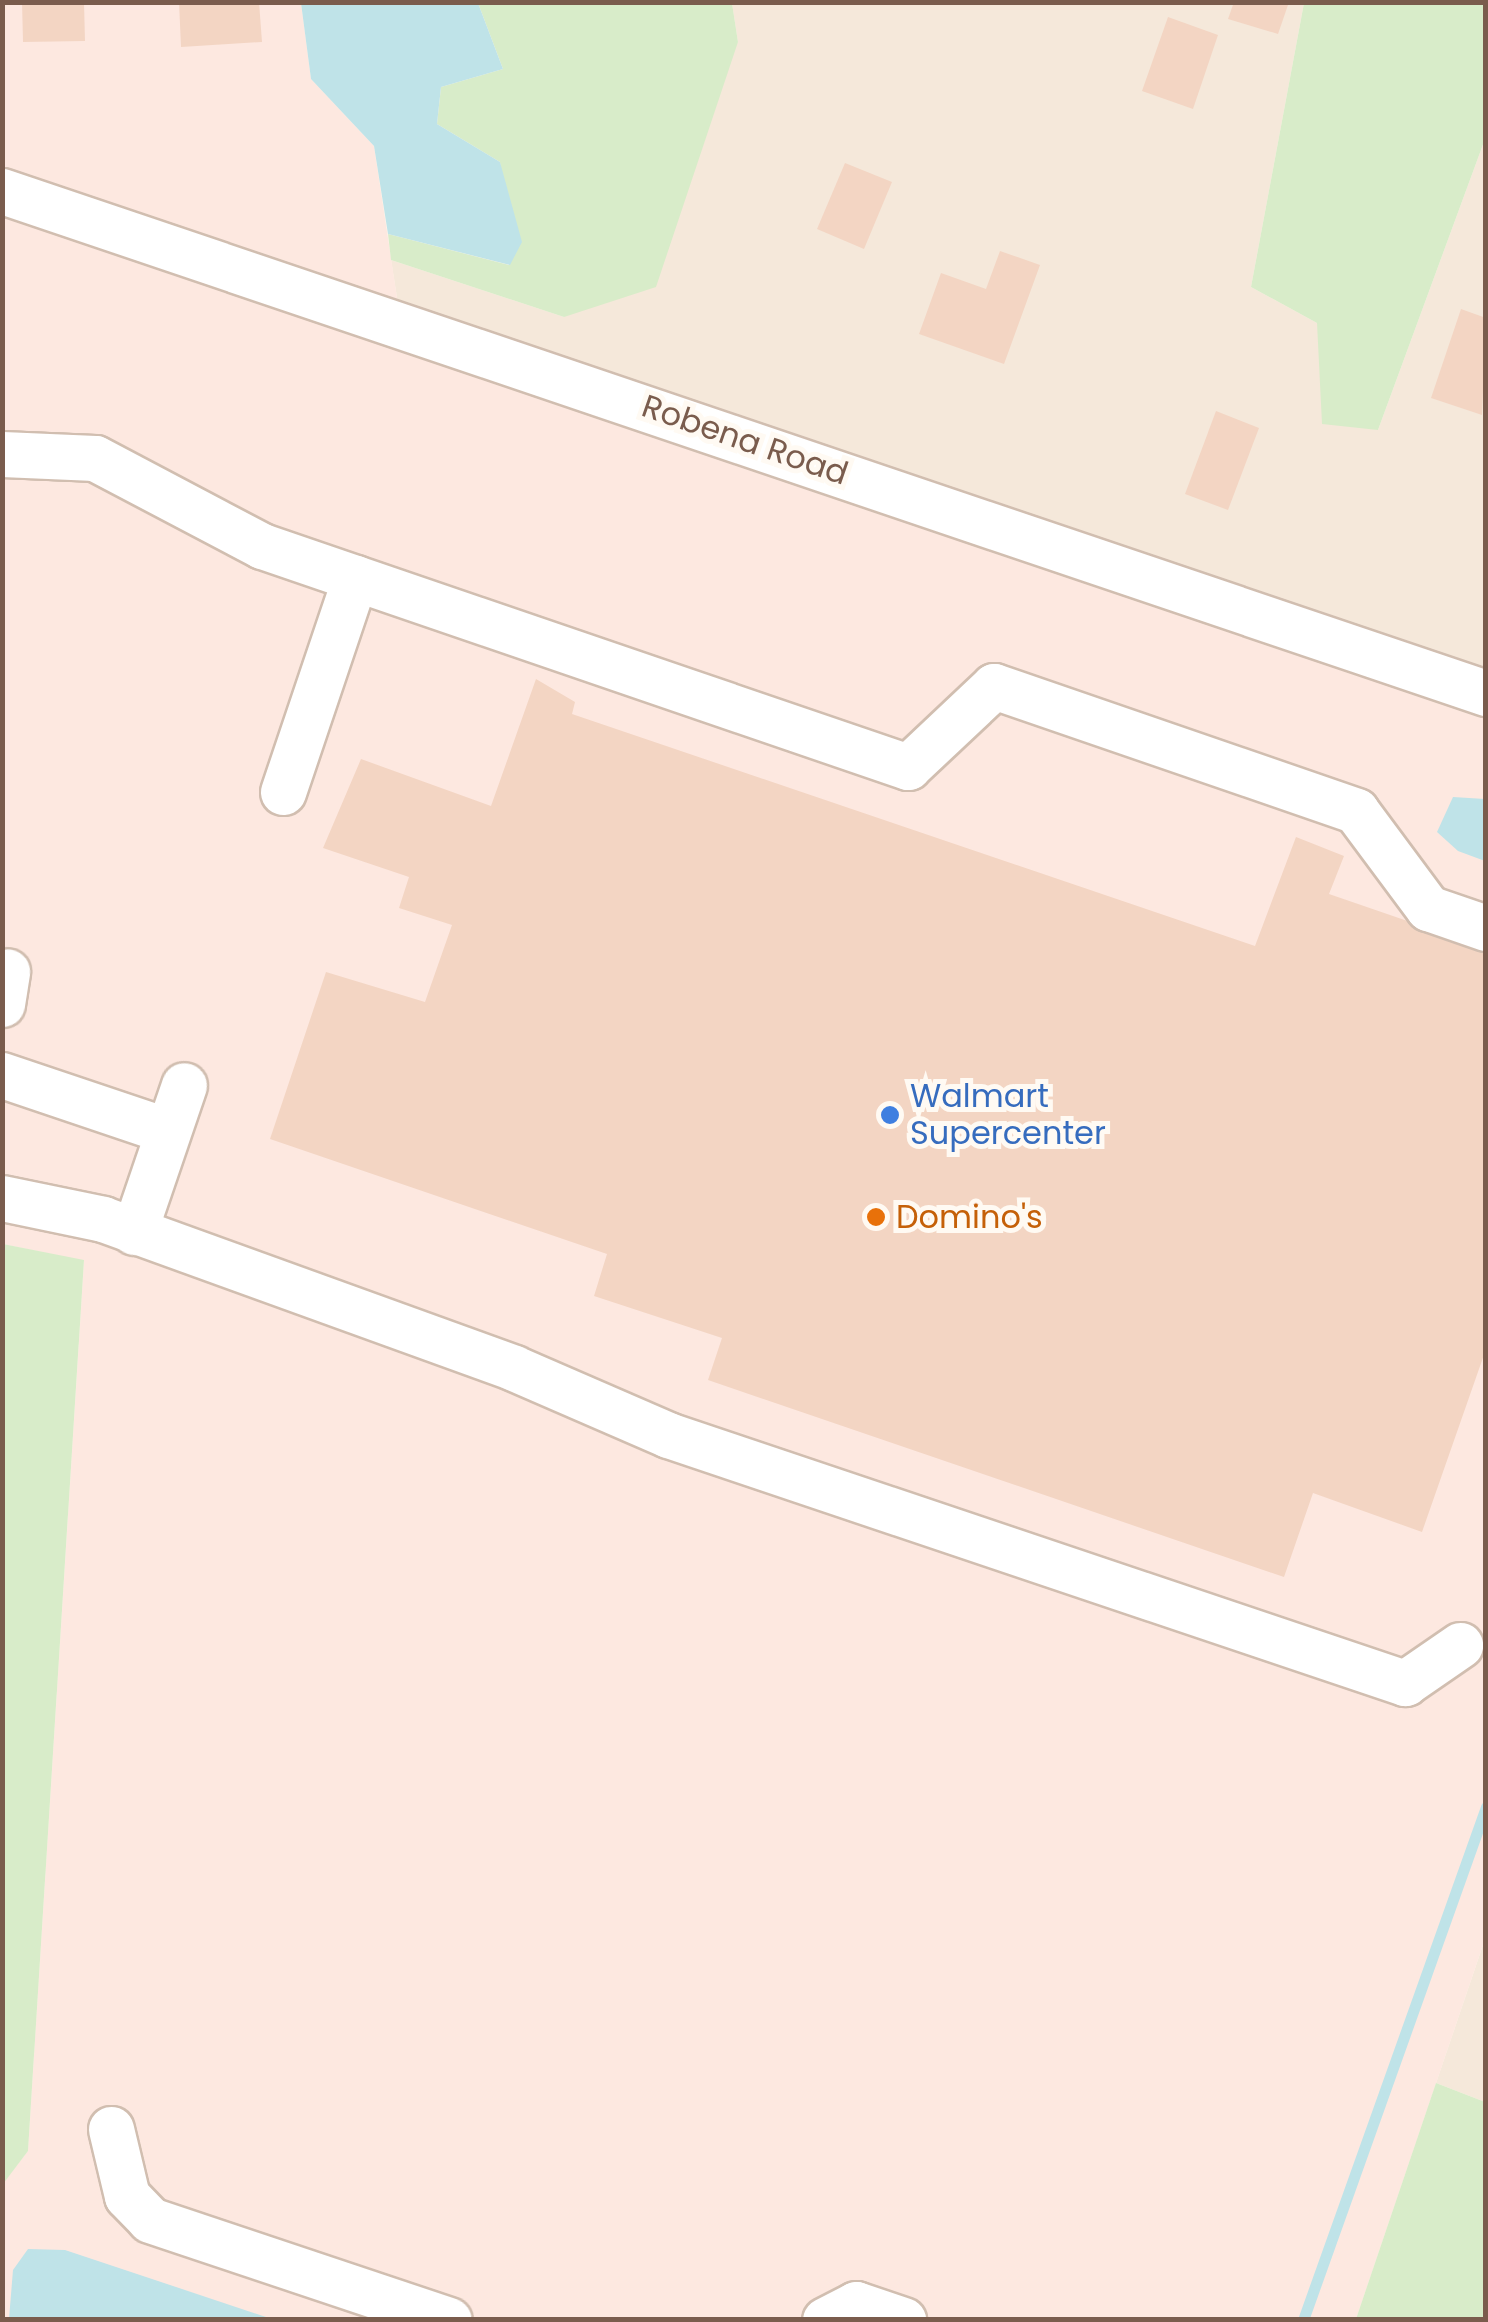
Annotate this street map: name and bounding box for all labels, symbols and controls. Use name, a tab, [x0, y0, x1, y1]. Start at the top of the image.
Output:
street label: Robena Road	[637, 387, 853, 493]
place label: Walmart Supercenter	[910, 1078, 1106, 1153]
marker: Walmart Supercenter	[879, 1104, 901, 1126]
place label: Domino's	[896, 1198, 1043, 1236]
marker: Domino's	[865, 1206, 887, 1228]

